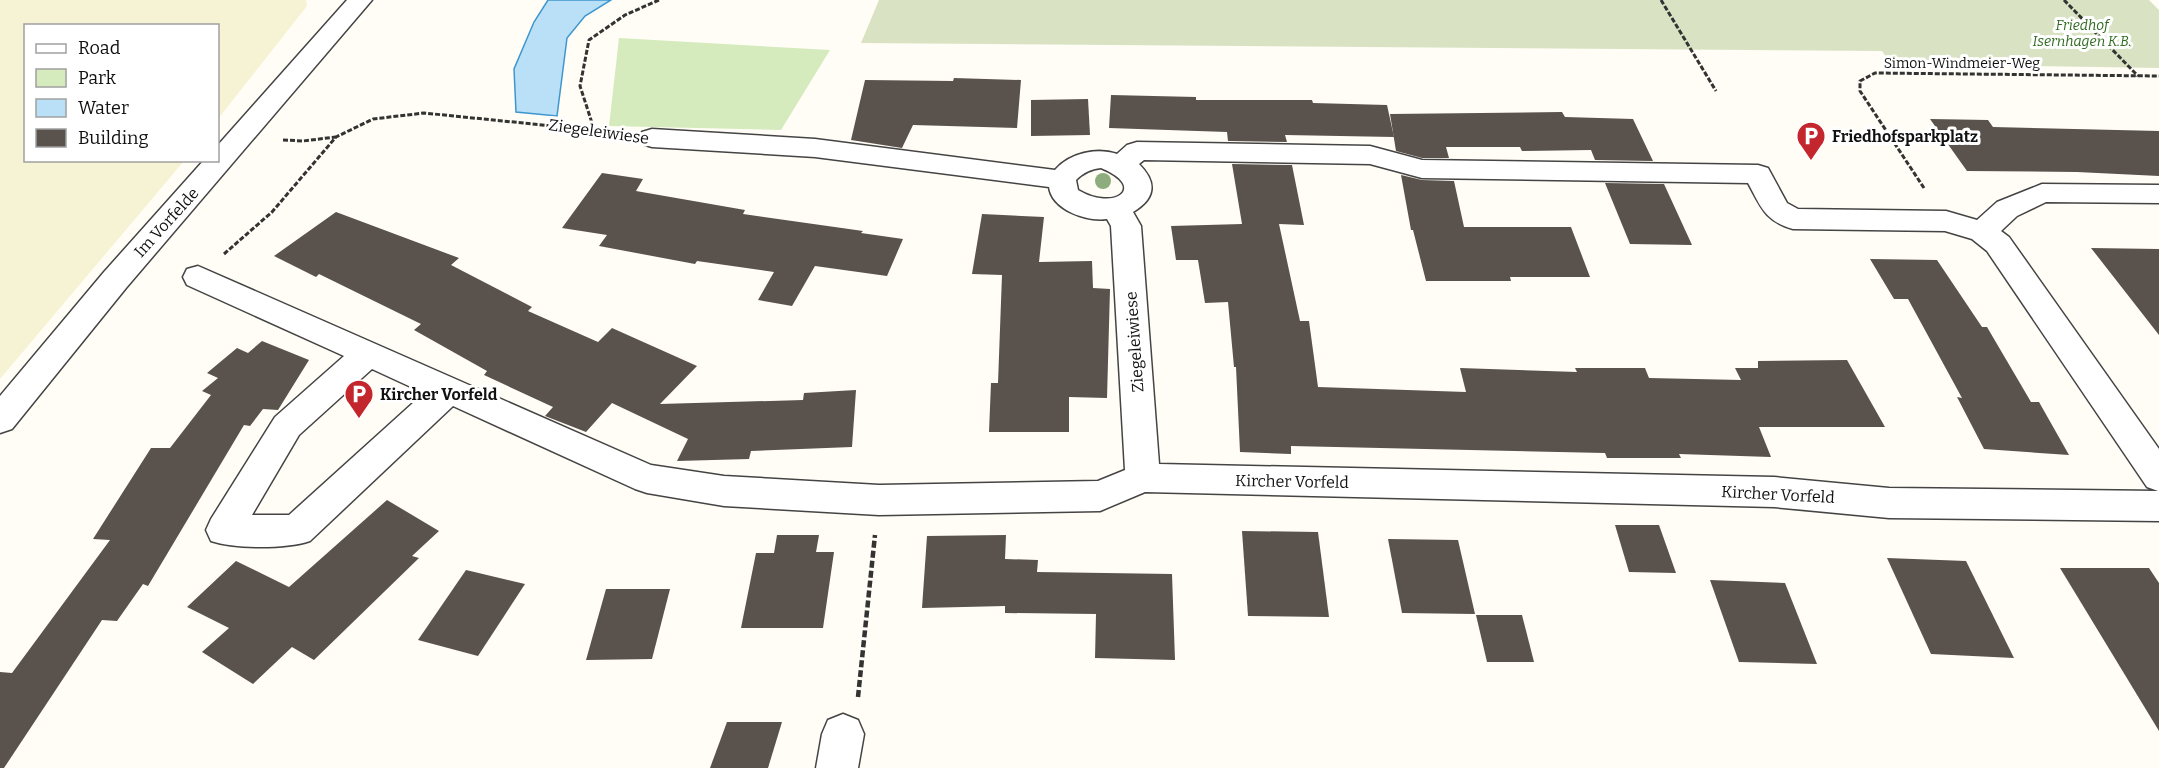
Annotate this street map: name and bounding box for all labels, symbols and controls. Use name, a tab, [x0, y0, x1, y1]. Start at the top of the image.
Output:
park label: Friedhof Isernhagen K.B.	[2033, 17, 2131, 50]
legend	[24, 24, 219, 162]
text: Road	[78, 37, 121, 59]
street label: Simon-Windmeier-Weg	[1884, 55, 2040, 72]
text: Park	[78, 67, 117, 89]
text: Water	[78, 97, 129, 119]
street label: Ziegeleiwiese	[548, 115, 650, 148]
parking icon: Friedhofsparkplatz	[1795, 120, 1827, 162]
text: Building	[78, 127, 149, 149]
place label: Friedhofsparkplatz	[1832, 127, 1978, 146]
street label: Im Vorfelde	[130, 184, 203, 261]
street label: Ziegeleiwiese	[1121, 291, 1148, 393]
parking icon: Kircher Vorfeld	[343, 378, 375, 420]
place label: Kircher Vorfeld	[380, 385, 498, 404]
street label: Kircher Vorfeld	[1235, 471, 1349, 492]
street label: Kircher Vorfeld	[1721, 482, 1836, 507]

